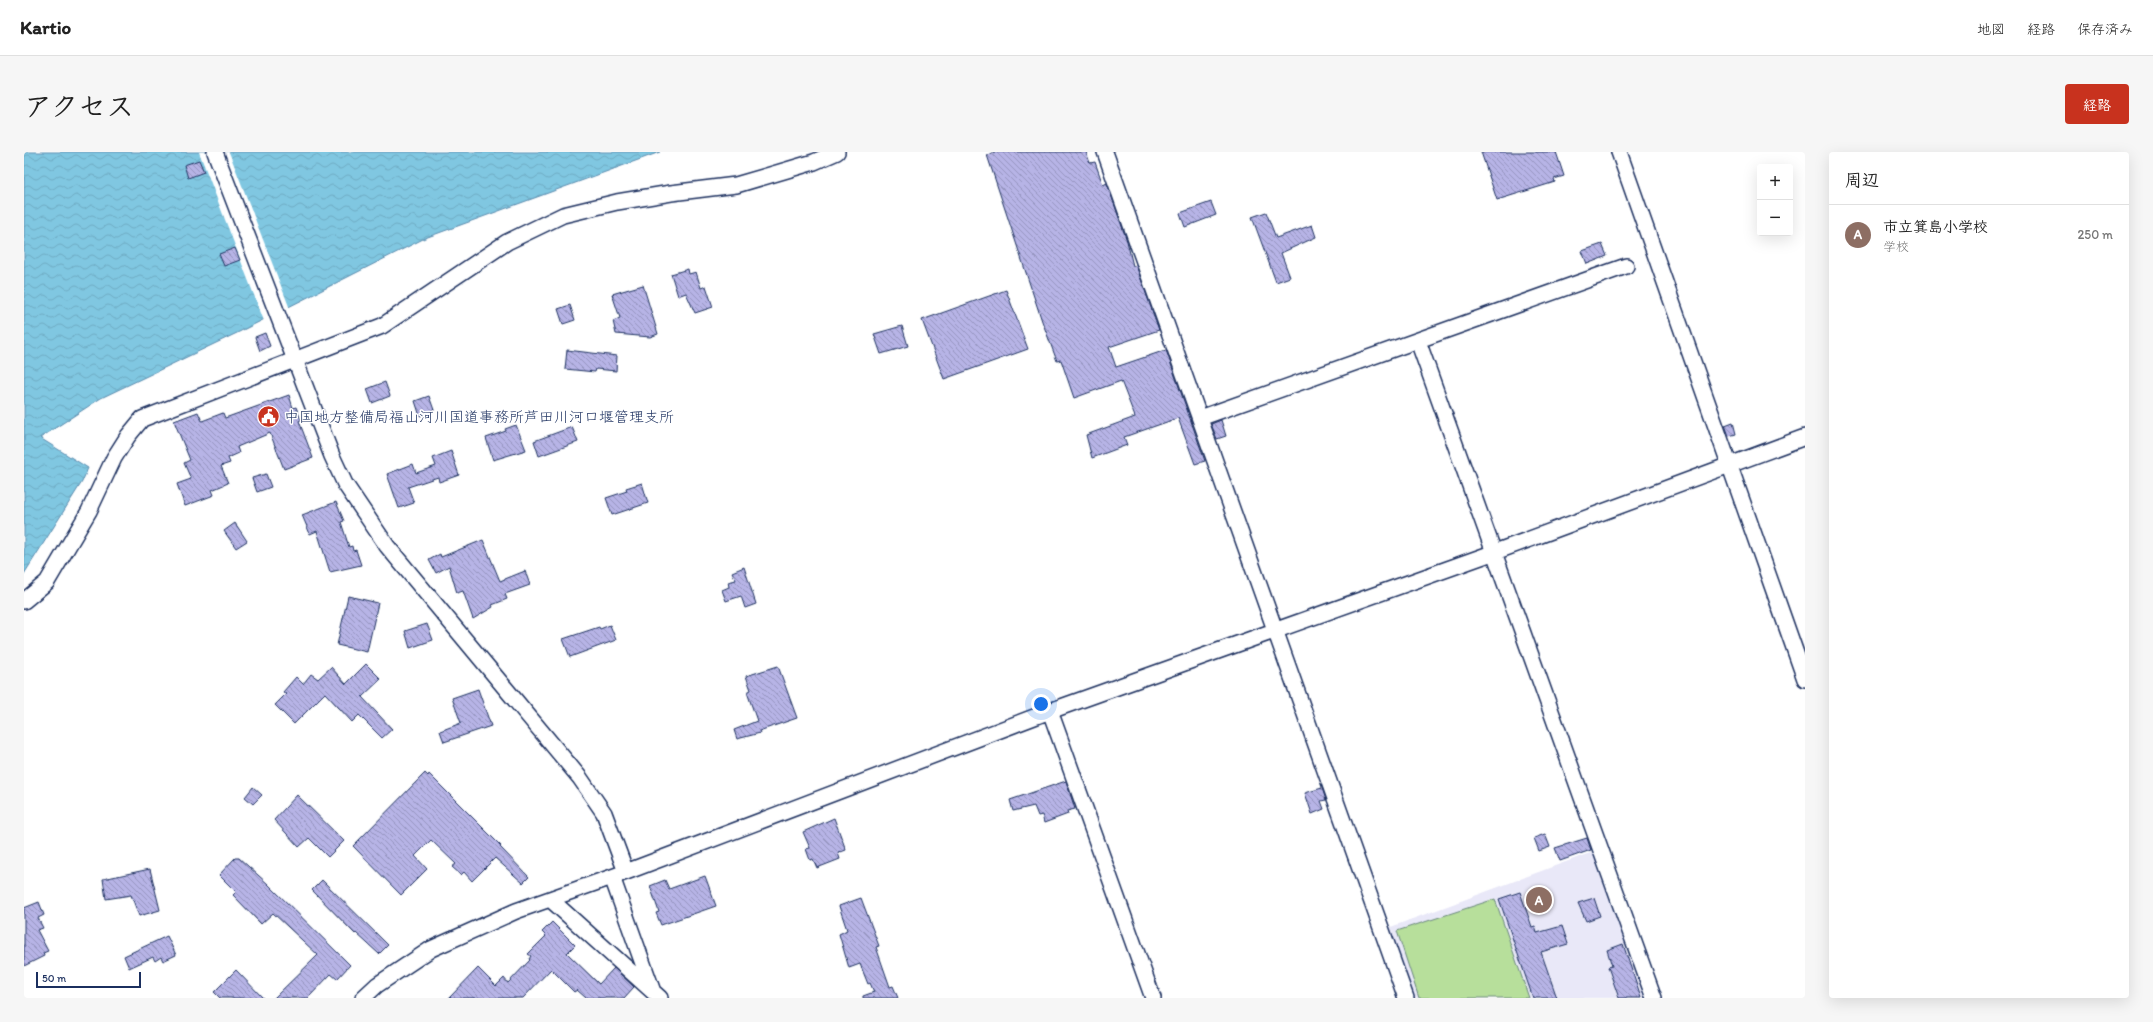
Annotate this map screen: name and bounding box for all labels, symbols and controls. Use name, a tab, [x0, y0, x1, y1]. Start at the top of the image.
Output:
text: Kartio	[20, 16, 71, 39]
text: 地図	[1977, 21, 2005, 38]
text: 経路	[2027, 21, 2055, 38]
text: 保存済み	[2077, 21, 2133, 38]
button: 経路	[2065, 84, 2129, 124]
text: アクセス	[24, 89, 134, 123]
map controls	[1757, 164, 1793, 236]
button: +	[1757, 164, 1793, 200]
text: 周辺	[1845, 170, 1879, 190]
button: −	[1757, 200, 1793, 236]
text: 市立箕島小学校	[1883, 218, 1988, 236]
text: A	[1854, 227, 1862, 242]
text: 250 m	[2077, 227, 2113, 242]
text: 学校	[1883, 239, 1909, 254]
public building icon: 中国地方整備局福山河川国道事務所芦田川河口堰管理支所	[255, 404, 281, 430]
place label: 中国地方整備局福山河川国道事務所芦田川河口堰管理支所	[284, 408, 674, 426]
your location	[1031, 694, 1051, 714]
pin: A	[1526, 885, 1552, 915]
scale bar	[36, 970, 141, 989]
text: 50 m	[42, 972, 66, 985]

